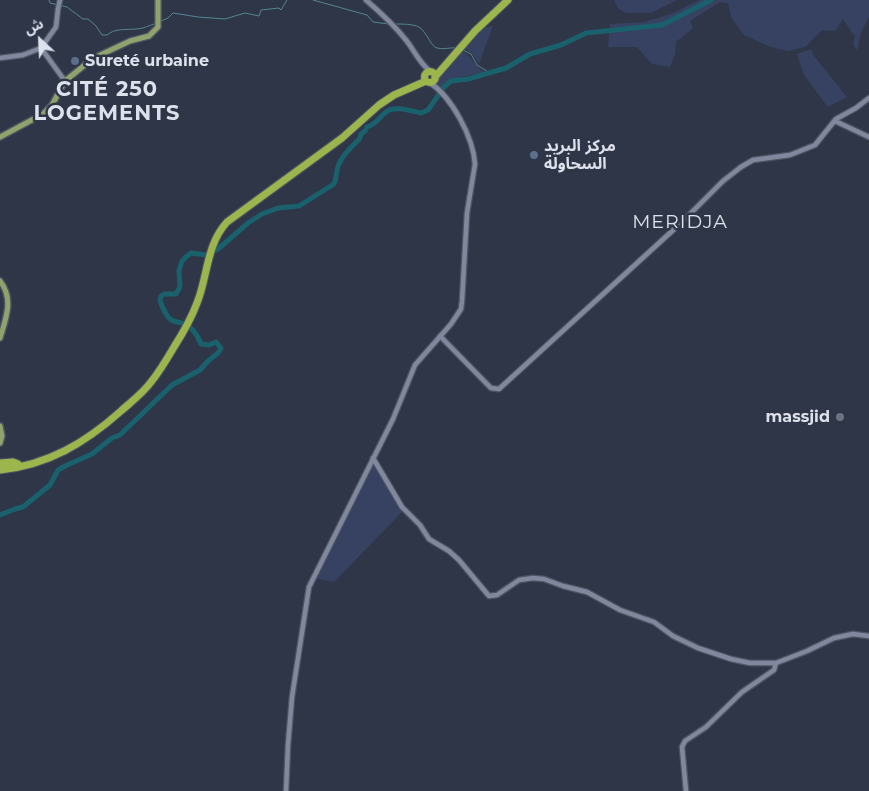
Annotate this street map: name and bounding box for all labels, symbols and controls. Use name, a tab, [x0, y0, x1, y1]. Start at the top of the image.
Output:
text: ش	[21, 14, 46, 39]
north arrow	[15, 15, 65, 65]
place label: Sureté urbaine	[85, 51, 209, 71]
marker: Sureté urbaine	[69, 55, 81, 67]
district label: CITÉ 250 LOGEMENTS	[32, 77, 182, 127]
place label: مركز البريد السحاولة	[544, 136, 616, 174]
marker: مركز البريد السحاولة	[528, 149, 540, 161]
district label: MERIDJA	[631, 211, 729, 233]
place label: massjid	[766, 407, 830, 427]
marker: massjid	[834, 411, 846, 423]

